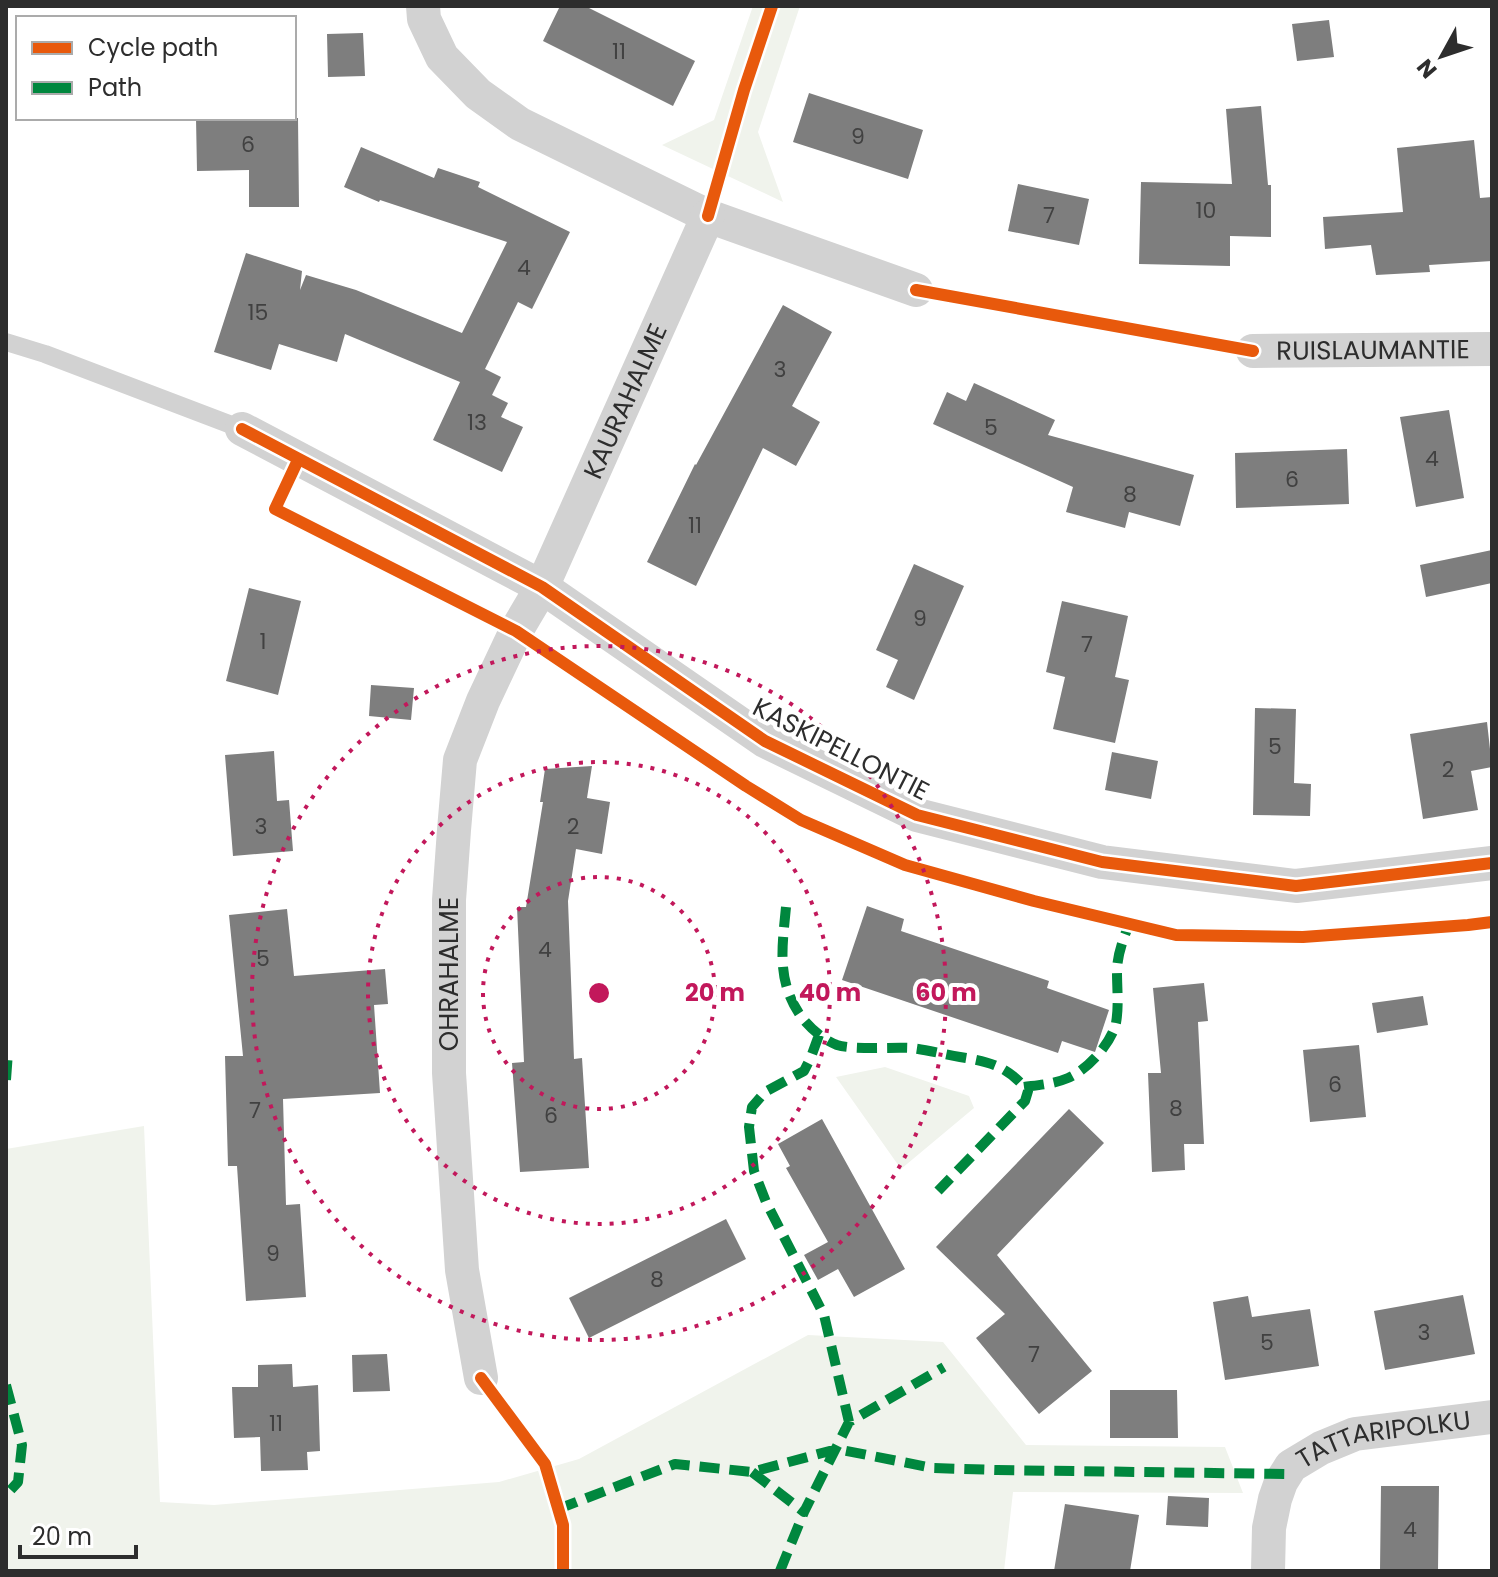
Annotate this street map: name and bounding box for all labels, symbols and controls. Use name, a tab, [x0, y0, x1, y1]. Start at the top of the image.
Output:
legend	[16, 16, 296, 120]
north arrow	[1402, 16, 1482, 96]
text: Cycle path	[88, 31, 218, 64]
house number: 11	[612, 36, 626, 67]
text: N	[1410, 52, 1444, 85]
text: Path	[88, 71, 142, 104]
house number: 9	[851, 121, 865, 152]
house number: 6	[241, 129, 255, 160]
house number: 10	[1196, 195, 1216, 226]
house number: 7	[1043, 200, 1055, 231]
house number: 4	[517, 252, 531, 283]
house number: 15	[248, 297, 268, 328]
street label: KAURAHALME	[575, 318, 676, 484]
street label: RUISLAUMANTIE	[1276, 331, 1470, 369]
house number: 3	[774, 354, 786, 385]
house number: 13	[467, 407, 487, 438]
house number: 5	[984, 412, 998, 443]
house number: 4	[1425, 443, 1439, 474]
house number: 6	[1285, 464, 1299, 495]
house number: 8	[1123, 479, 1137, 510]
house number: 11	[688, 510, 702, 541]
house number: 9	[913, 603, 927, 634]
house number: 1	[259, 626, 267, 657]
house number: 7	[1081, 629, 1093, 660]
street label: KASKIPELLONTIE	[747, 689, 935, 809]
house number: 5	[1268, 731, 1282, 762]
house number: 2	[1442, 754, 1454, 785]
house number: 3	[255, 811, 267, 842]
house number: 2	[567, 811, 579, 842]
street label: OHRAHALME	[431, 897, 467, 1051]
house number: 4	[538, 934, 552, 965]
house number: 5	[256, 943, 270, 974]
text: 20 m	[685, 976, 745, 1009]
text: 40 m	[799, 976, 861, 1009]
text: 60 m	[915, 976, 977, 1009]
centre of rings	[585, 979, 613, 1007]
house number: 6	[1328, 1069, 1342, 1100]
house number: 8	[1169, 1093, 1183, 1124]
house number: 7	[249, 1095, 261, 1126]
house number: 6	[544, 1100, 558, 1131]
house number: 9	[266, 1238, 280, 1269]
house number: 8	[650, 1264, 664, 1295]
house number: 3	[1418, 1317, 1430, 1348]
house number: 5	[1260, 1327, 1274, 1358]
house number: 7	[1028, 1339, 1040, 1370]
street label: TATTARIPOLKU	[1289, 1402, 1473, 1477]
house number: 11	[269, 1408, 283, 1439]
scale bar	[20, 1509, 136, 1559]
house number: 4	[1403, 1514, 1417, 1545]
text: 20 m	[32, 1520, 92, 1553]

